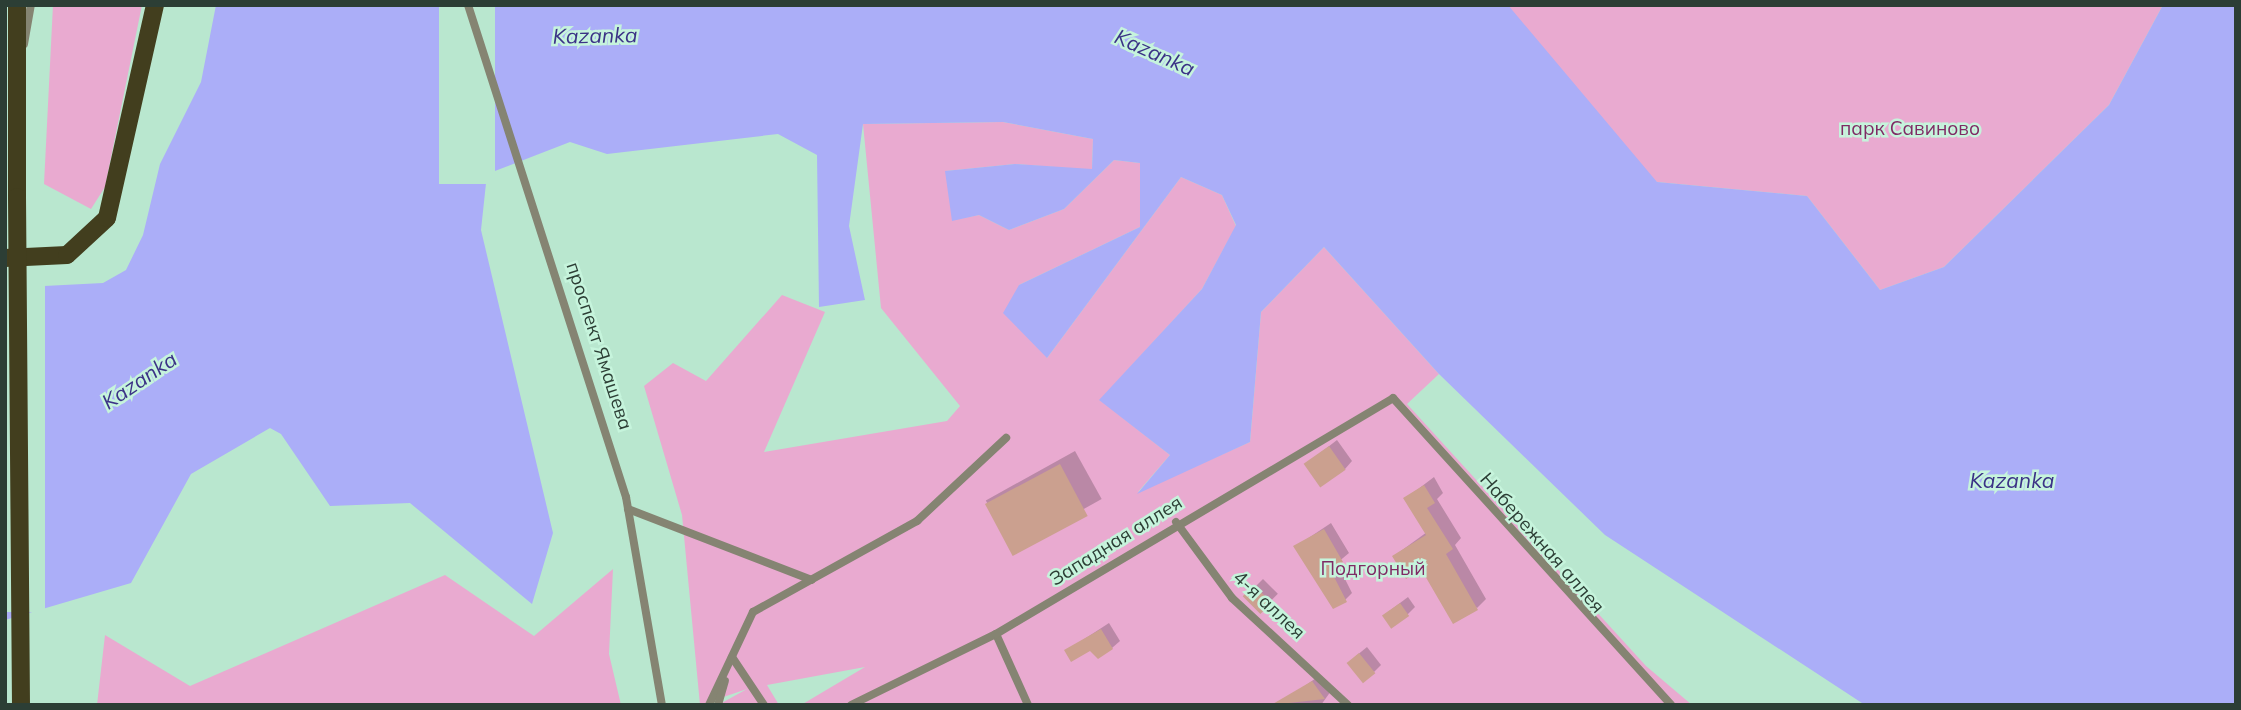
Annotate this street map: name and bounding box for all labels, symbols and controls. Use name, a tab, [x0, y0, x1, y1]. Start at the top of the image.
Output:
water label: Kazanka	[552, 22, 638, 48]
water label: Kazanka	[1111, 23, 1199, 81]
park label: парк Савиново	[1840, 118, 1980, 140]
street label: проспект Ямашева	[561, 259, 637, 433]
water label: Kazanka	[97, 346, 181, 414]
water label: Kazanka	[1970, 467, 2054, 493]
street label: Набережная аллея	[1475, 468, 1609, 618]
street label: Западная аллея	[1046, 491, 1186, 591]
park label: Подгорный	[1320, 558, 1426, 580]
street label: 4-я аллея	[1228, 566, 1310, 644]

